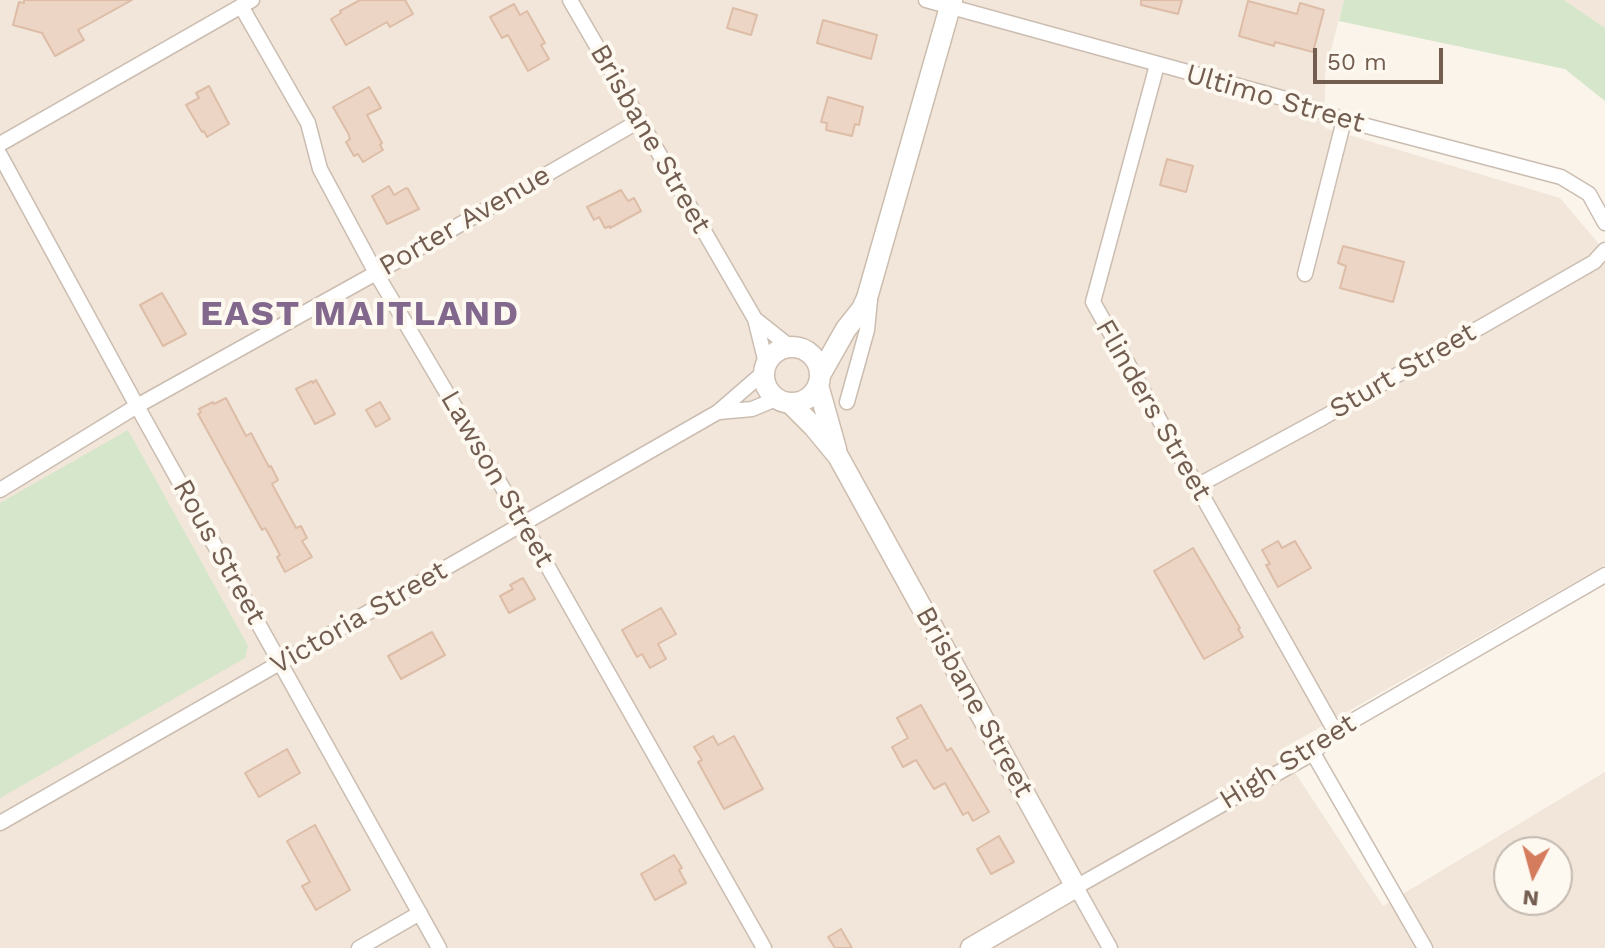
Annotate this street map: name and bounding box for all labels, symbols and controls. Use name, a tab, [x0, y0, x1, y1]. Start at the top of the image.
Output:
scale bar	[1317, 32, 1447, 82]
street label: Brisbane Street	[582, 39, 718, 239]
text: 50 m	[1327, 48, 1387, 76]
street label: Ultimo Street	[1182, 57, 1368, 141]
street label: Porter Avenue	[373, 158, 557, 284]
district label: EAST MAITLAND	[200, 292, 520, 336]
street label: Flinders Street	[1088, 313, 1218, 507]
street label: Sturt Street	[1324, 316, 1482, 426]
street label: Lawson Street	[433, 385, 561, 573]
street label: Rous Street	[165, 474, 273, 630]
street label: Victoria Street	[265, 554, 453, 682]
street label: Brisbane Street	[908, 601, 1040, 803]
street label: High Street	[1214, 707, 1362, 817]
north arrow	[1493, 836, 1573, 916]
text: N	[1521, 885, 1540, 912]

